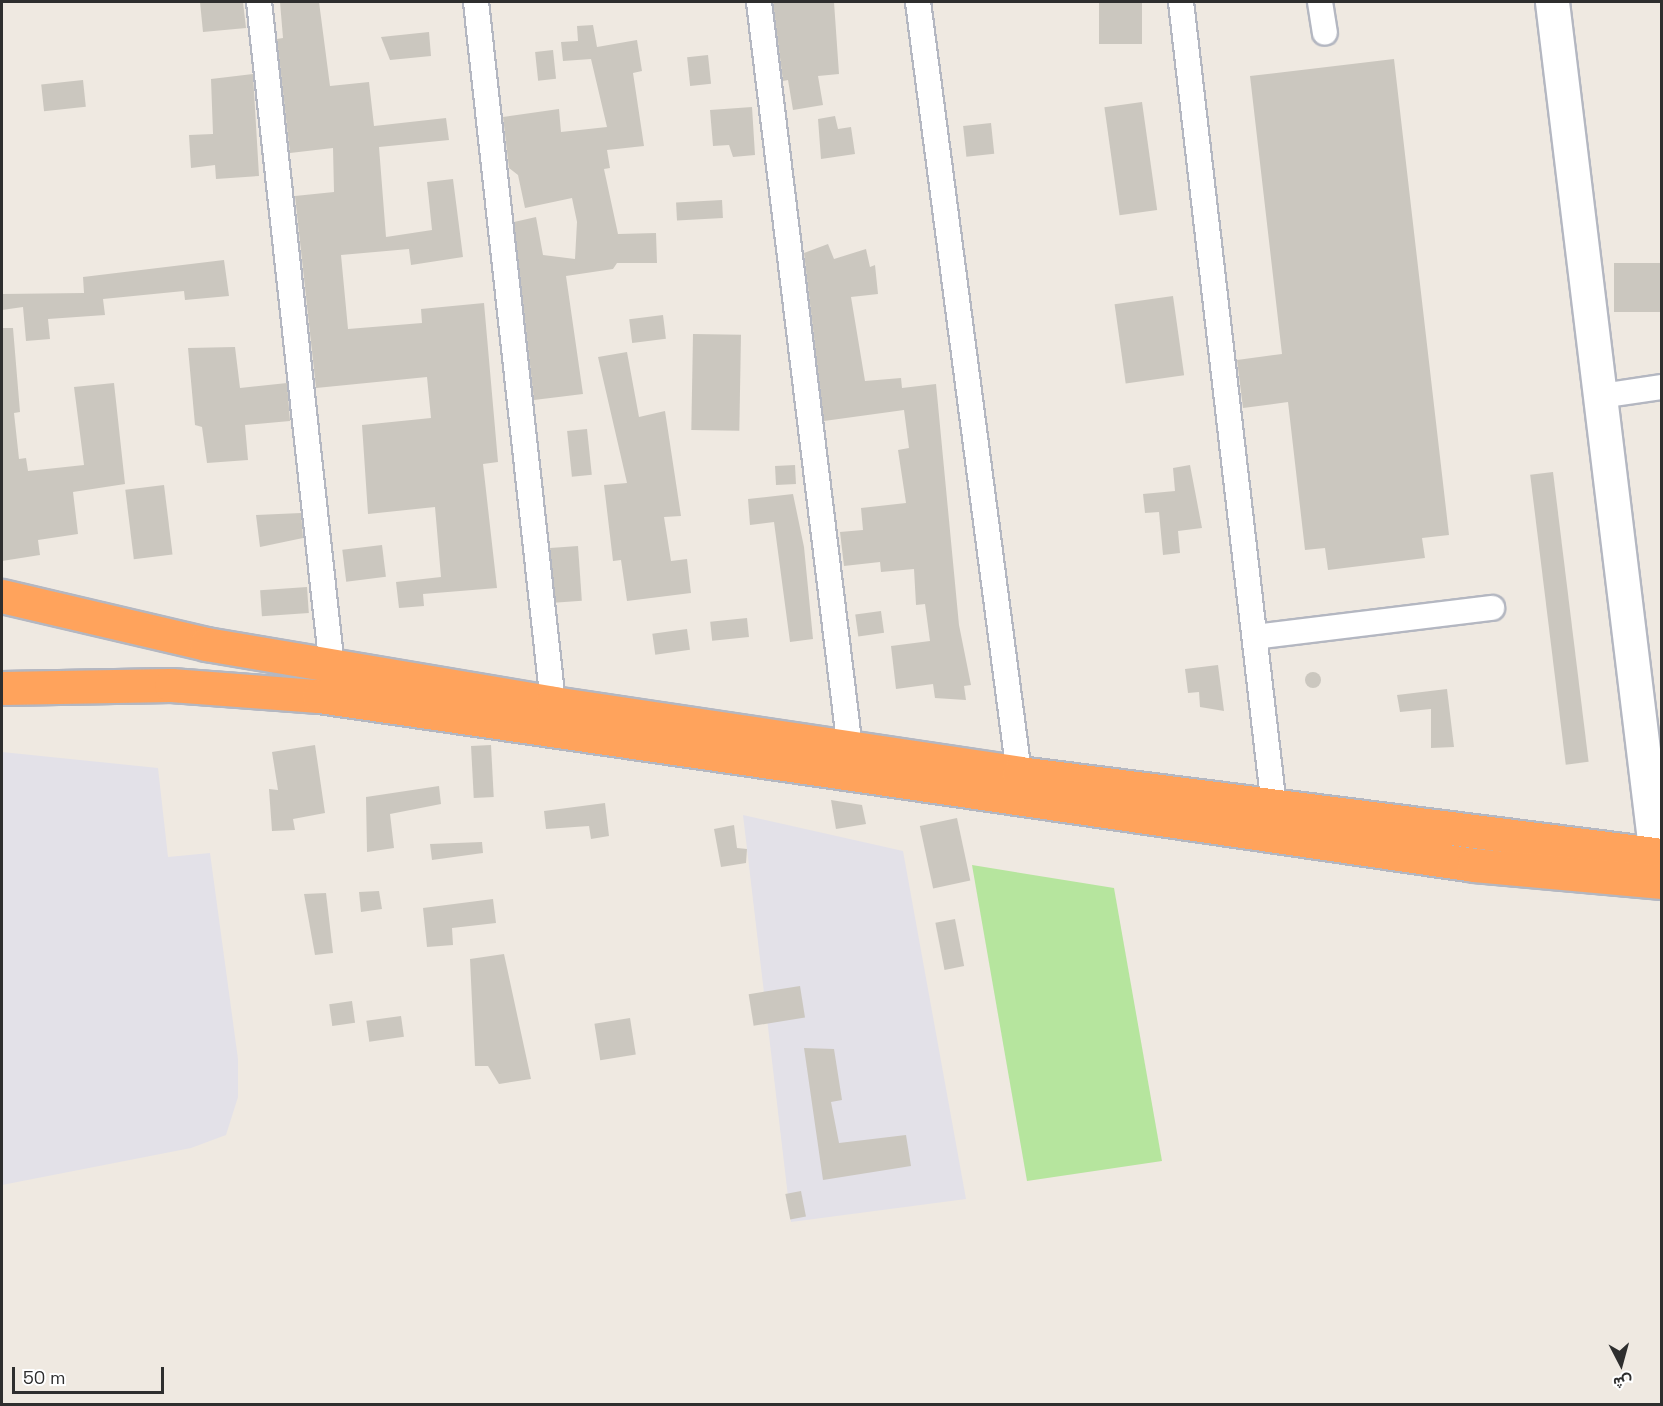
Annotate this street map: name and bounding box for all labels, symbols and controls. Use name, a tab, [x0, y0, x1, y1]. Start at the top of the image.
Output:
north arrow	[1591, 1334, 1651, 1394]
scale bar	[15, 1355, 166, 1393]
text: 50 m	[23, 1366, 65, 1389]
text: ش	[1612, 1371, 1634, 1394]

